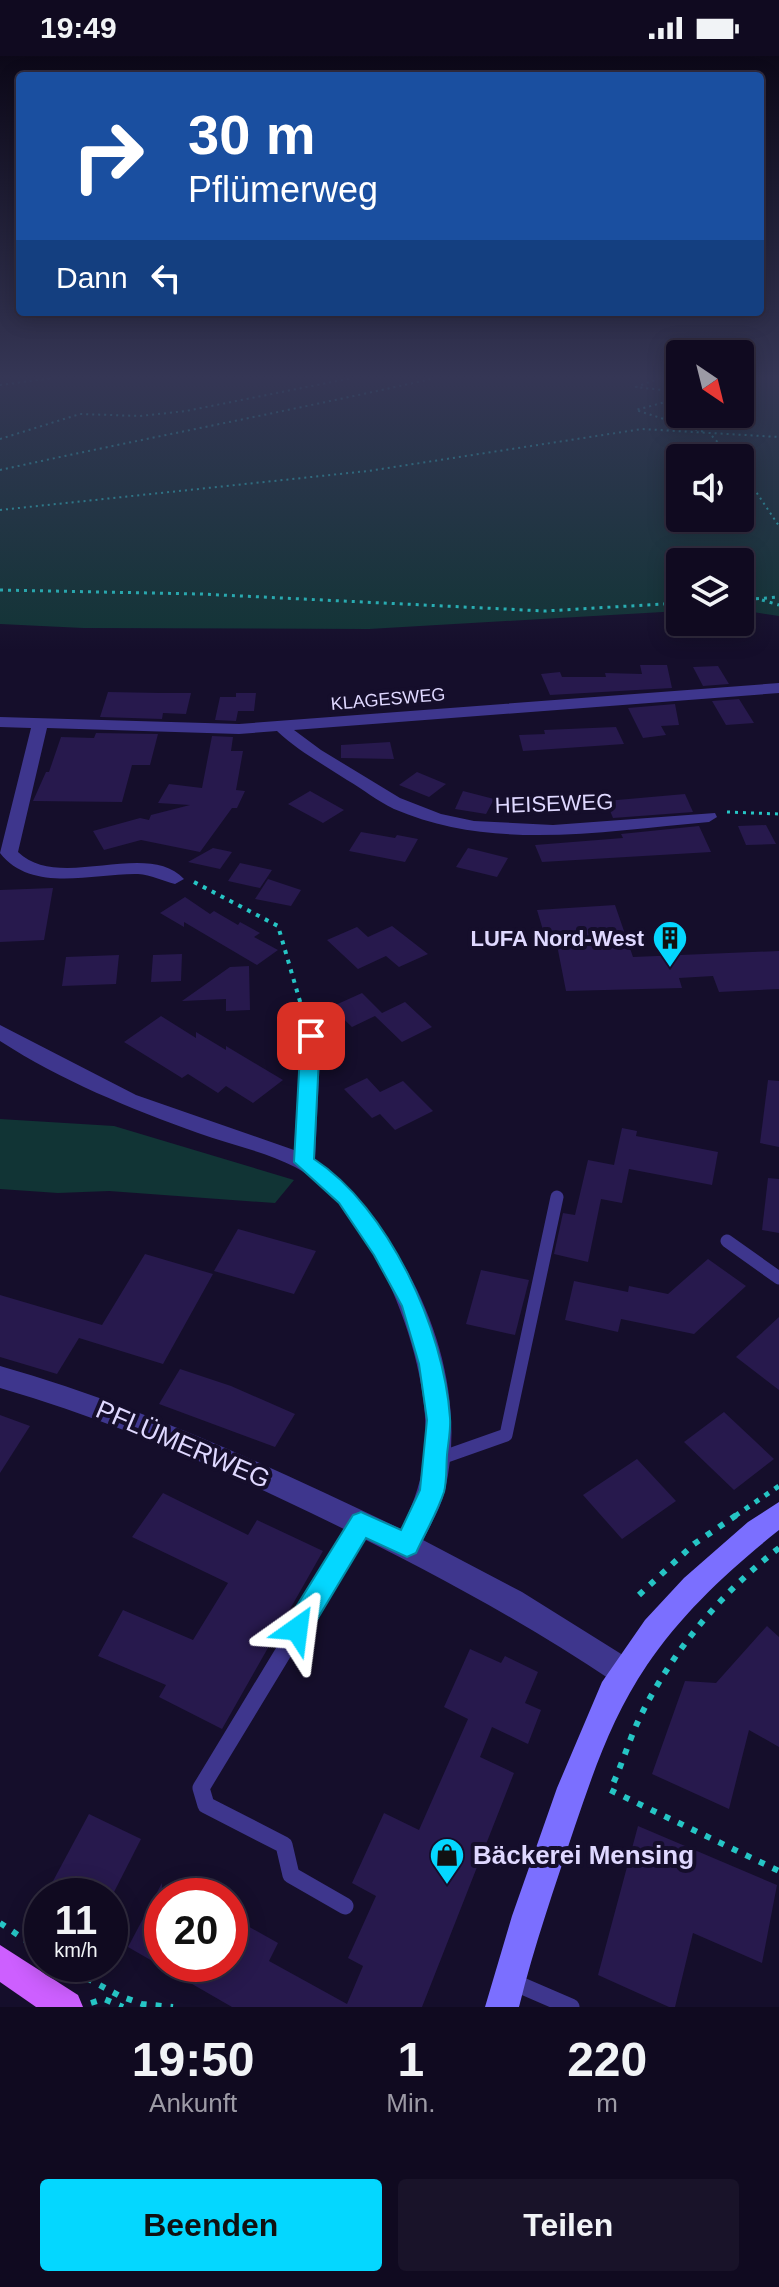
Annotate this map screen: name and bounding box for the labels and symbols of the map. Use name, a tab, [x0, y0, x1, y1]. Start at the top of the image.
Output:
north arrow	[666, 340, 754, 428]
street label: KLAGESWEG	[330, 684, 446, 714]
street label: HEISEWEG	[494, 789, 614, 818]
building icon: LUFA Nord-West	[651, 919, 689, 969]
place label: LUFA Nord-West	[470, 926, 645, 951]
pin	[277, 1002, 345, 1070]
street label: PFLÜMERWEG	[92, 1394, 274, 1494]
position arrow	[255, 1587, 339, 1671]
shop icon: Bäckerei Mensing	[428, 1836, 466, 1886]
place label: Bäckerei Mensing	[473, 1840, 694, 1870]
speed limit sign: 20	[144, 1878, 248, 1982]

